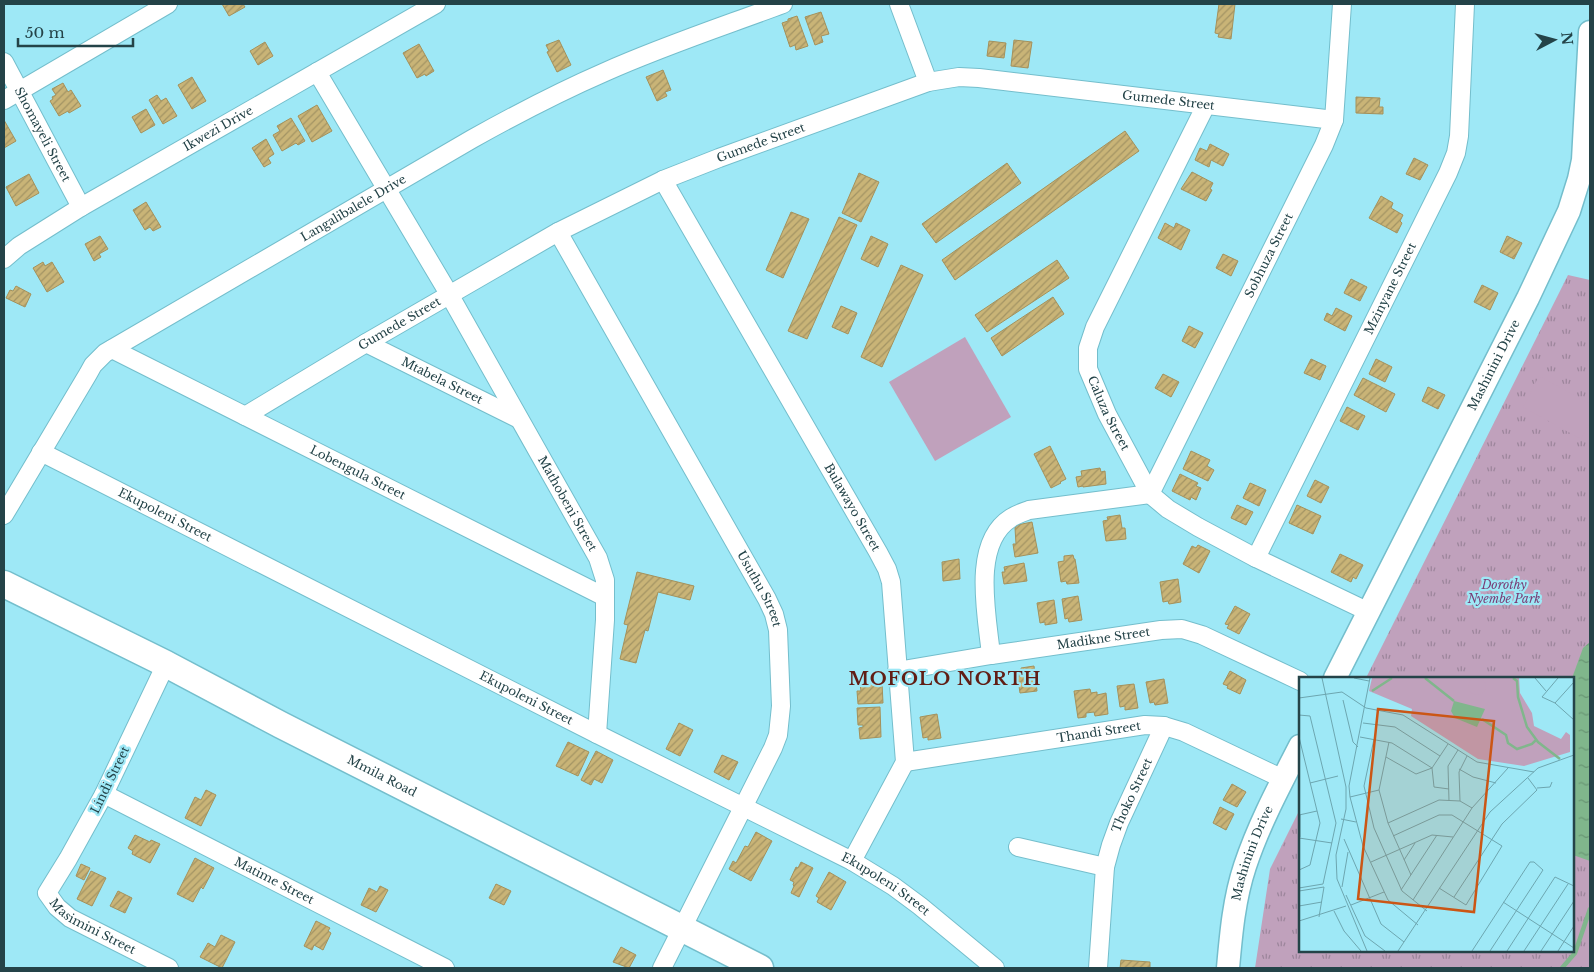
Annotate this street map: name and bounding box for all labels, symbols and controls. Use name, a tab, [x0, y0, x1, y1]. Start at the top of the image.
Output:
scale bar	[18, 15, 132, 47]
north arrow	[1529, 15, 1579, 65]
text: 50 m	[25, 23, 65, 42]
text: N	[1557, 31, 1577, 46]
street label: Shomayeli Street	[12, 84, 74, 185]
street label: Gumede Street	[1121, 87, 1216, 113]
street label: Ikwezi Drive	[180, 102, 255, 154]
street label: Gumede Street	[715, 119, 807, 165]
street label: Langalibalele Drive	[298, 171, 409, 244]
street label: Sobhuza Street	[1241, 210, 1296, 300]
street label: Mzinyane Street	[1361, 240, 1419, 337]
street label: Gumede Street	[355, 293, 444, 353]
street label: Mashinini Drive	[1464, 317, 1523, 413]
street label: Mtabela Street	[399, 354, 486, 407]
street label: Caluza Street	[1085, 373, 1133, 453]
street label: Lobengula Street	[308, 442, 409, 503]
street label: Mathobeni Street	[535, 453, 601, 554]
street label: Bulawayo Street	[821, 460, 884, 554]
street label: Ekupoleni Street	[116, 484, 215, 545]
street label: Usuthu Street	[734, 548, 785, 629]
park label: Dorothy Nyembe Park	[1466, 577, 1541, 606]
street label: Madikne Street	[1056, 624, 1151, 652]
street label: Ekupoleni Street	[477, 668, 576, 728]
district label: MOFOLO NORTH	[848, 668, 1042, 690]
inset map	[1299, 677, 1574, 952]
street label: Thandi Street	[1056, 718, 1142, 746]
street label: Lindi Street	[87, 743, 132, 816]
street label: Mmila Road	[345, 752, 419, 800]
street label: Thoko Street	[1108, 755, 1155, 834]
street label: Mashinini Drive	[1228, 803, 1276, 902]
street label: Ekupoleni Street	[839, 849, 934, 918]
street label: Matime Street	[232, 854, 317, 907]
street label: Masimini Street	[46, 895, 139, 957]

